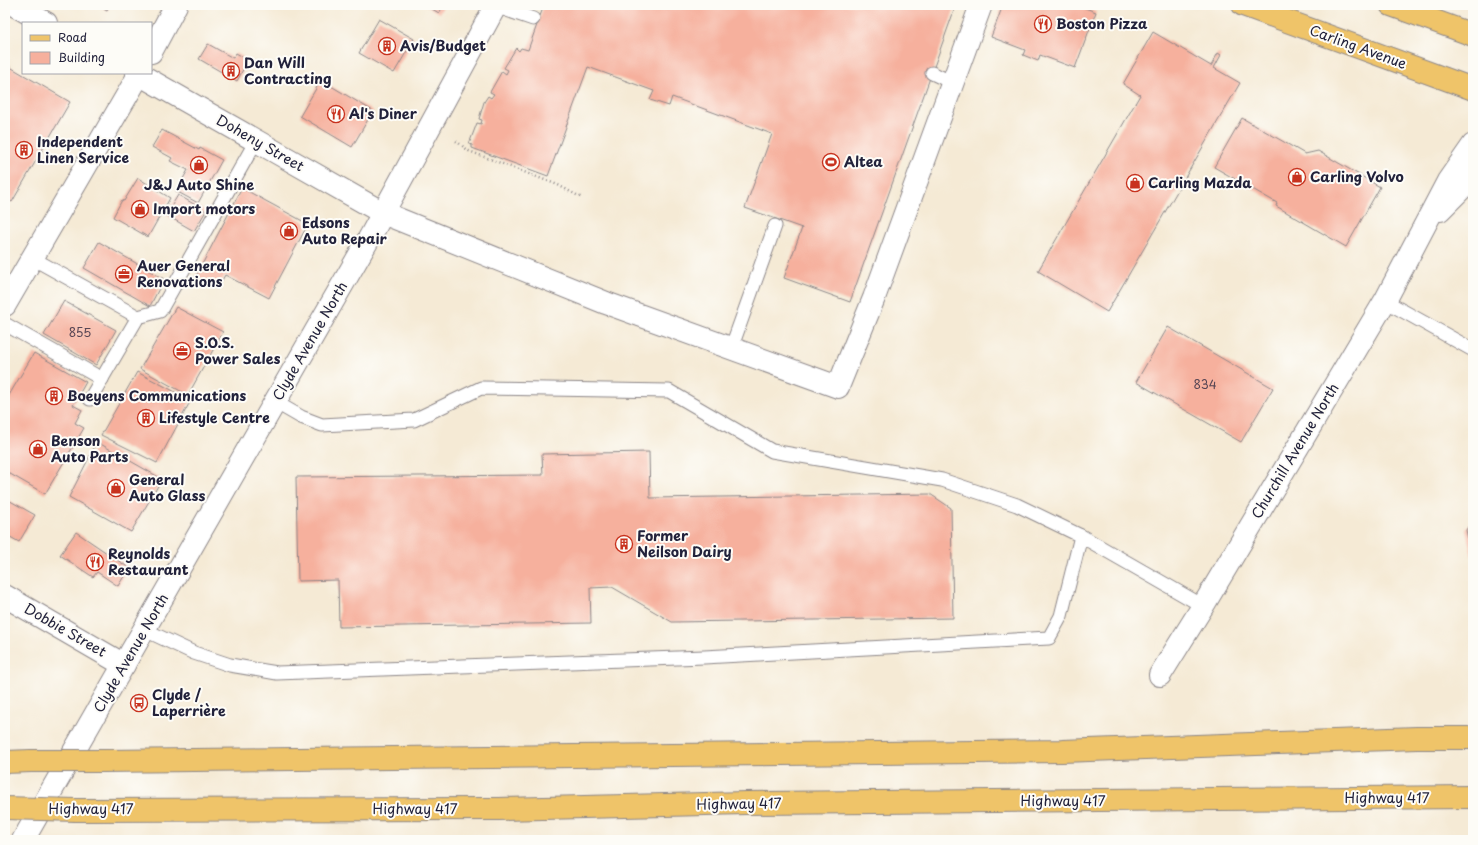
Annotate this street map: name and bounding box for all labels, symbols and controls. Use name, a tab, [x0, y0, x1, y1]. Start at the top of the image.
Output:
place label: Boston Pizza	[1056, 13, 1148, 34]
restaurant icon: Boston Pizza	[1033, 14, 1053, 34]
street label: Carling Avenue	[1307, 19, 1410, 74]
legend	[22, 22, 152, 74]
text: Road	[58, 28, 87, 46]
place label: Avis/Budget	[400, 35, 486, 56]
building icon: Avis/Budget	[377, 36, 397, 56]
text: Building	[58, 48, 105, 66]
place label: Dan Will Contracting	[244, 52, 331, 89]
building icon: Dan Will Contracting	[221, 61, 241, 81]
place label: Al's Diner	[349, 103, 418, 124]
restaurant icon: Al's Diner	[326, 104, 346, 124]
street label: Doheny Street	[212, 109, 308, 176]
place label: Independent Linen Service	[37, 131, 130, 168]
building icon: Independent Linen Service	[14, 140, 34, 160]
place label: Altea	[844, 151, 883, 172]
sports icon: Altea	[821, 152, 841, 172]
shop icon: J&J Auto Shine	[189, 155, 209, 175]
place label: Carling Volvo	[1310, 166, 1404, 187]
shop icon: Carling Volvo	[1287, 167, 1307, 187]
place label: Carling Mazda	[1148, 172, 1252, 193]
shop icon: Carling Mazda	[1125, 173, 1145, 193]
place label: J&J Auto Shine	[144, 174, 254, 195]
place label: Import motors	[153, 198, 256, 219]
shop icon: Import motors	[130, 199, 150, 219]
place label: Edsons Auto Repair	[302, 212, 388, 249]
shop icon: Edsons Auto Repair	[279, 221, 299, 241]
place label: Auer General Renovations	[136, 255, 230, 292]
office icon: Auer General Renovations	[114, 264, 134, 284]
street label: Clyde Avenue North	[267, 277, 352, 404]
house number: 855	[69, 323, 91, 341]
place label: S.O.S. Power Sales	[195, 332, 281, 369]
office icon: S.O.S. Power Sales	[172, 341, 192, 361]
house number: 834	[1193, 375, 1217, 393]
street label: Churchill Avenue North	[1246, 379, 1343, 523]
place label: Boeyens Communications	[67, 385, 246, 406]
building icon: Boeyens Communications	[44, 386, 64, 406]
place label: Lifestyle Centre	[159, 407, 270, 428]
building icon: Lifestyle Centre	[136, 408, 156, 428]
place label: Benson Auto Parts	[51, 430, 129, 467]
shop icon: Benson Auto Parts	[28, 439, 48, 459]
place label: General Auto Glass	[129, 469, 205, 506]
shop icon: General Auto Glass	[106, 478, 126, 498]
place label: Former Neilson Dairy	[637, 525, 732, 562]
building icon: Former Neilson Dairy	[614, 534, 634, 554]
place label: Reynolds Restaurant	[108, 543, 189, 580]
restaurant icon: Reynolds Restaurant	[85, 552, 105, 572]
street label: Clyde Avenue North	[88, 589, 173, 716]
street label: Dobbie Street	[20, 597, 111, 662]
place label: Clyde / Laperrière	[152, 684, 226, 721]
bus stop icon: Clyde / Laperrière	[129, 693, 149, 713]
street label: Highway 417	[1344, 787, 1430, 808]
street label: Highway 417	[1020, 790, 1106, 811]
street label: Highway 417	[696, 792, 782, 815]
street label: Highway 417	[48, 798, 134, 819]
street label: Highway 417	[372, 798, 458, 819]

